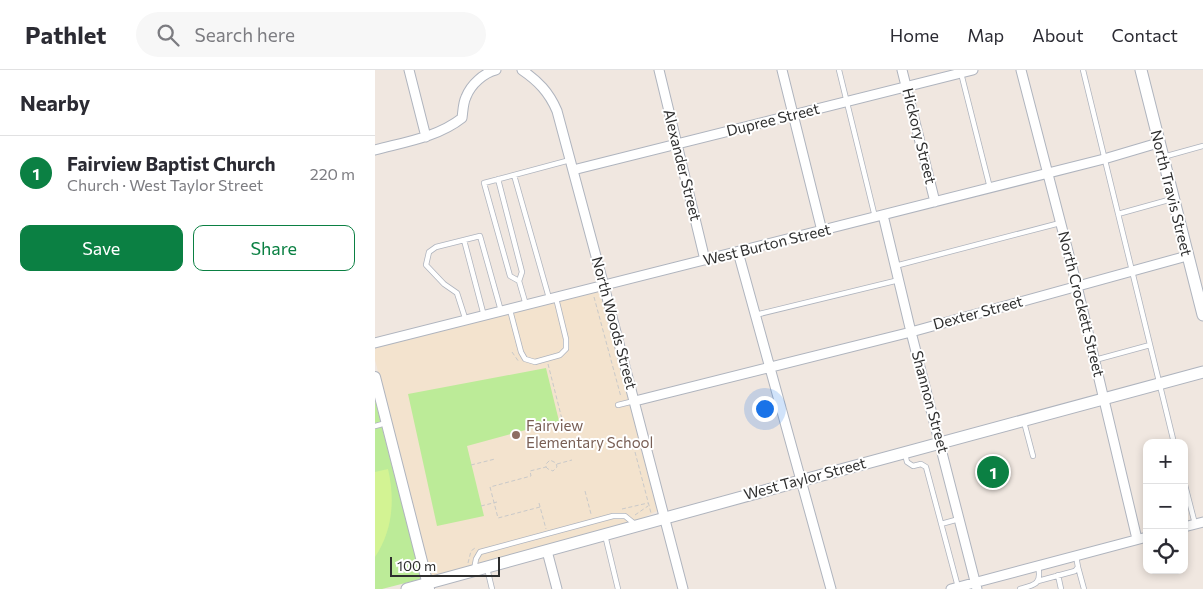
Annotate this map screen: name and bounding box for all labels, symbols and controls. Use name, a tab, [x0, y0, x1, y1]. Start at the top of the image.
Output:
search box	[136, 12, 486, 57]
text: Pathlet	[25, 20, 106, 49]
icon: search	[154, 21, 182, 49]
text: Search here	[194, 23, 295, 46]
text: Home	[890, 24, 939, 46]
text: Map	[967, 24, 1004, 46]
text: About	[1032, 24, 1084, 46]
text: Contact	[1112, 24, 1178, 46]
street label: Hickory Street	[899, 86, 941, 186]
text: Nearby	[20, 90, 90, 115]
street label: Dupree Street	[724, 99, 821, 139]
street label: Alexander Street	[660, 107, 706, 222]
street label: North Travis Street	[1148, 128, 1196, 258]
text: Fairview Baptist Church	[67, 152, 276, 175]
text: 1	[32, 164, 40, 183]
text: 220 m	[310, 164, 355, 183]
text: Church · West Taylor Street	[67, 175, 263, 194]
street label: West Burton Street	[701, 219, 832, 269]
button: Save	[20, 225, 183, 271]
button: Share	[193, 225, 355, 271]
street label: North Crockett Street	[1055, 229, 1109, 378]
street label: North Woods Street	[589, 254, 641, 391]
street label: Dexter Street	[931, 291, 1025, 333]
street label: Shannon Street	[909, 349, 953, 455]
your location	[752, 396, 778, 422]
place label: Fairview Elementary School	[526, 416, 653, 451]
marker: Fairview Elementary School	[510, 429, 522, 441]
map controls	[1143, 439, 1188, 574]
button: +	[1143, 439, 1188, 484]
street label: West Taylor Street	[742, 453, 868, 503]
pin: 1	[977, 453, 1009, 491]
button: −	[1143, 484, 1188, 529]
button: locate	[1143, 529, 1188, 574]
scale bar	[390, 554, 500, 577]
text: 100 m	[397, 557, 436, 574]

